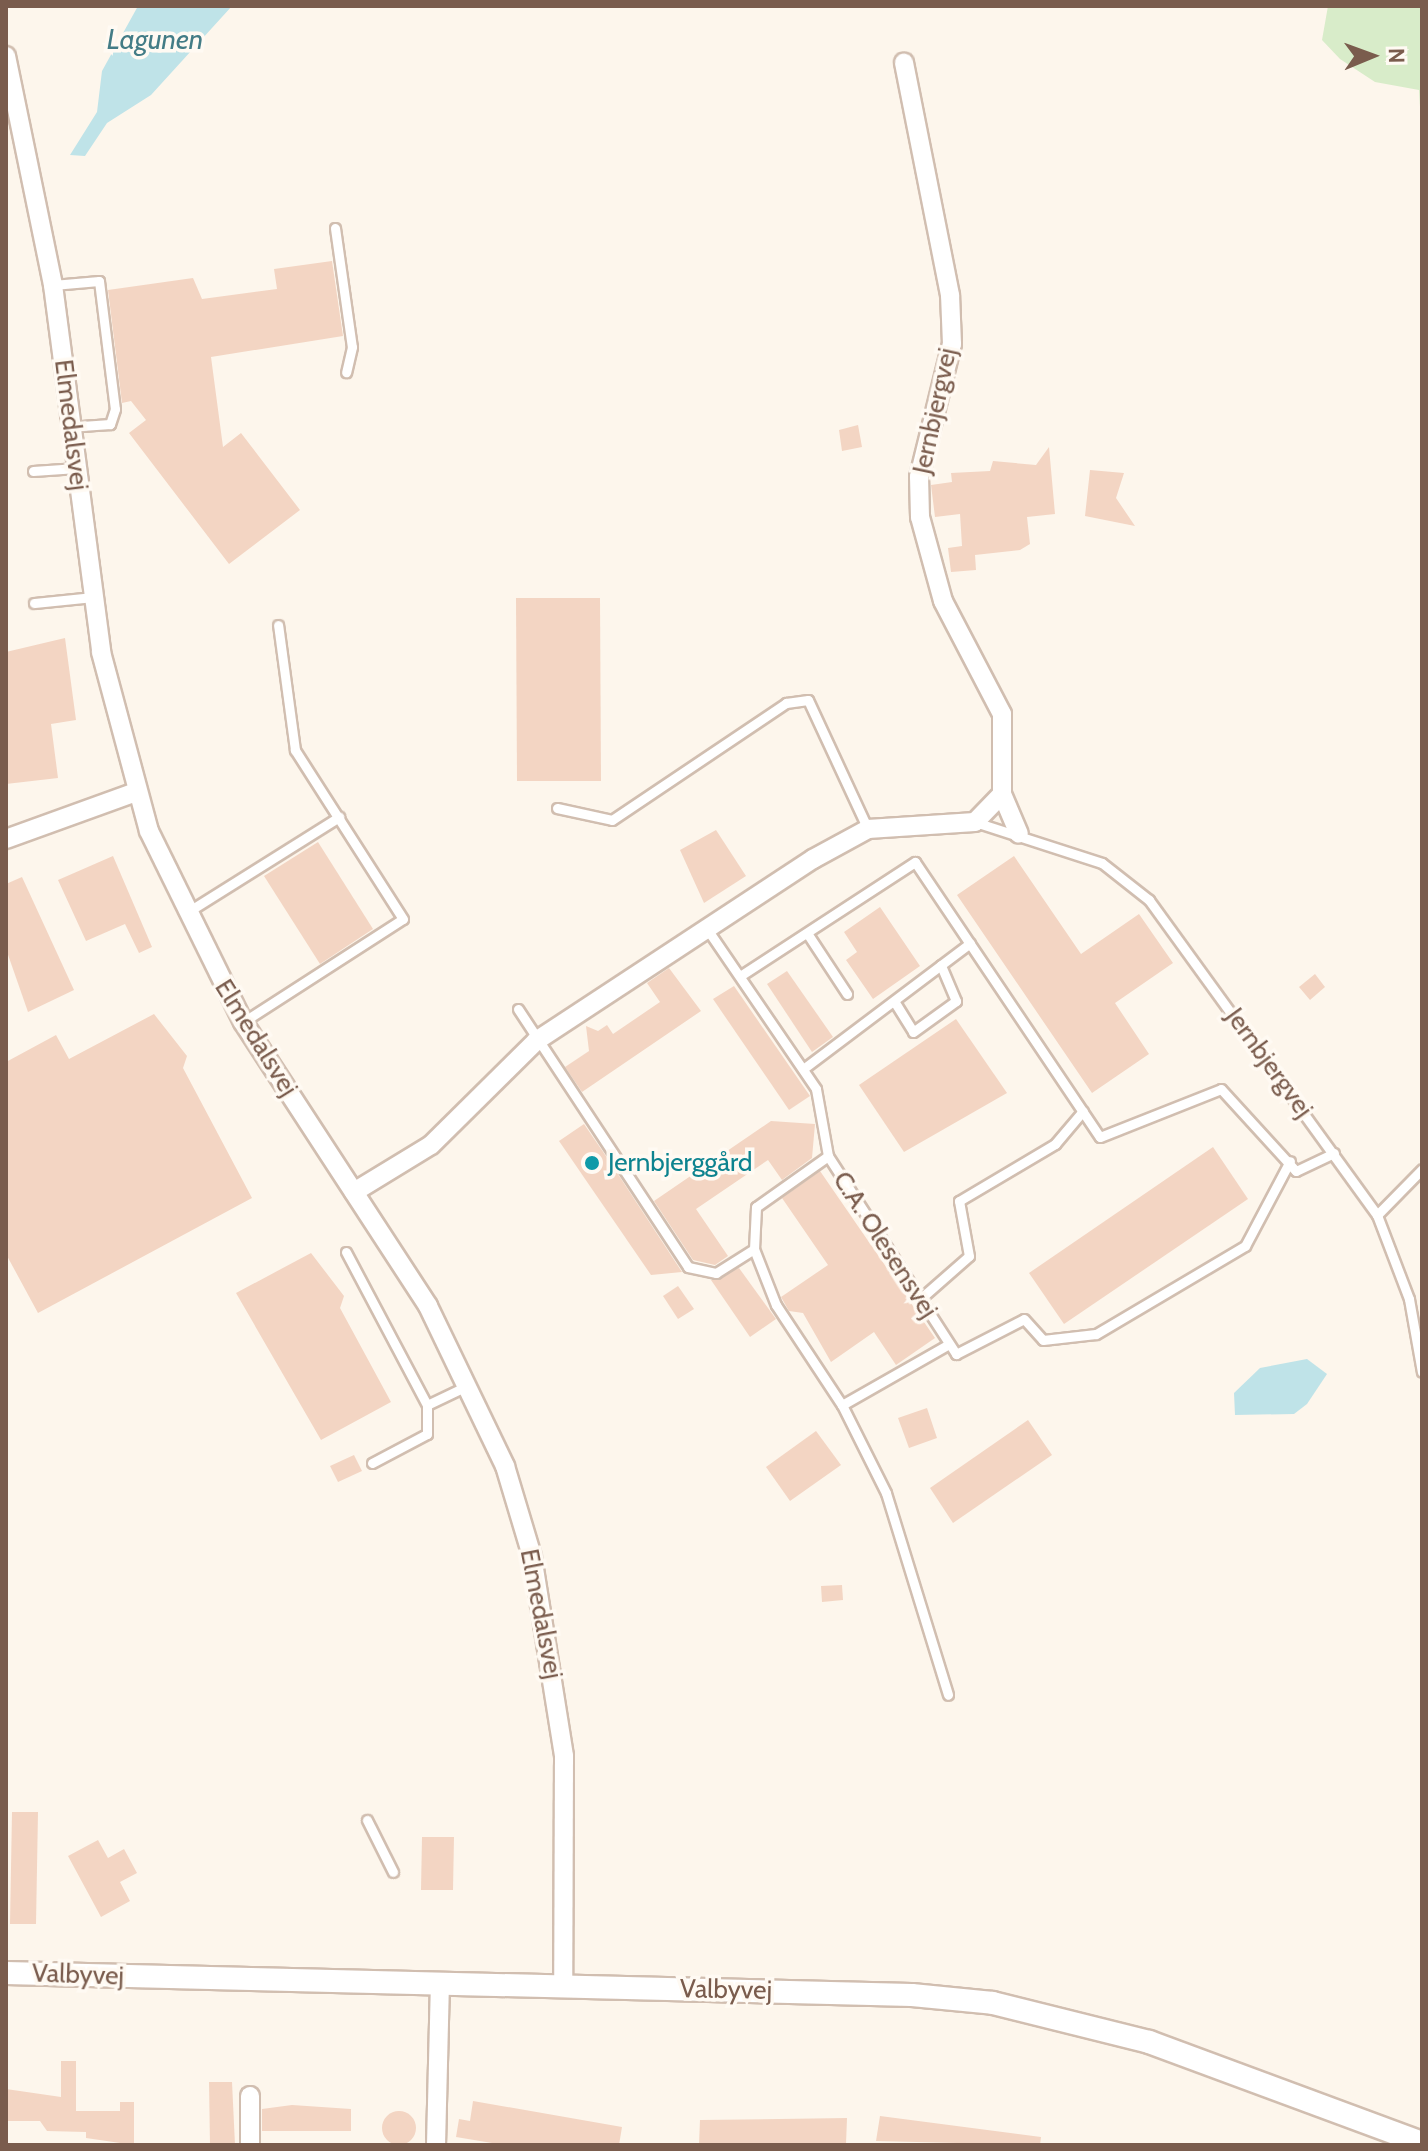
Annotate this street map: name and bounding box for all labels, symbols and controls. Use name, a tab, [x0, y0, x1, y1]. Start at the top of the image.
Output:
north arrow	[1332, 16, 1412, 96]
water label: Lagunen	[107, 22, 203, 56]
text: N	[1383, 48, 1410, 64]
street label: Jernbjergvej	[906, 345, 964, 477]
street label: Elmedalsvej	[47, 358, 95, 492]
street label: Elmedalsvej	[208, 974, 304, 1102]
street label: Jernbjergvej	[1219, 1002, 1319, 1124]
place label: Jernbjerggård	[608, 1147, 752, 1179]
marker: Jernbjerggård	[583, 1154, 601, 1172]
street label: C.A. Olesensvej	[826, 1166, 944, 1324]
street label: Elmedalsvej	[513, 1546, 569, 1682]
street label: Valbyvej	[31, 1958, 125, 1992]
street label: Valbyvej	[680, 1974, 772, 2006]

